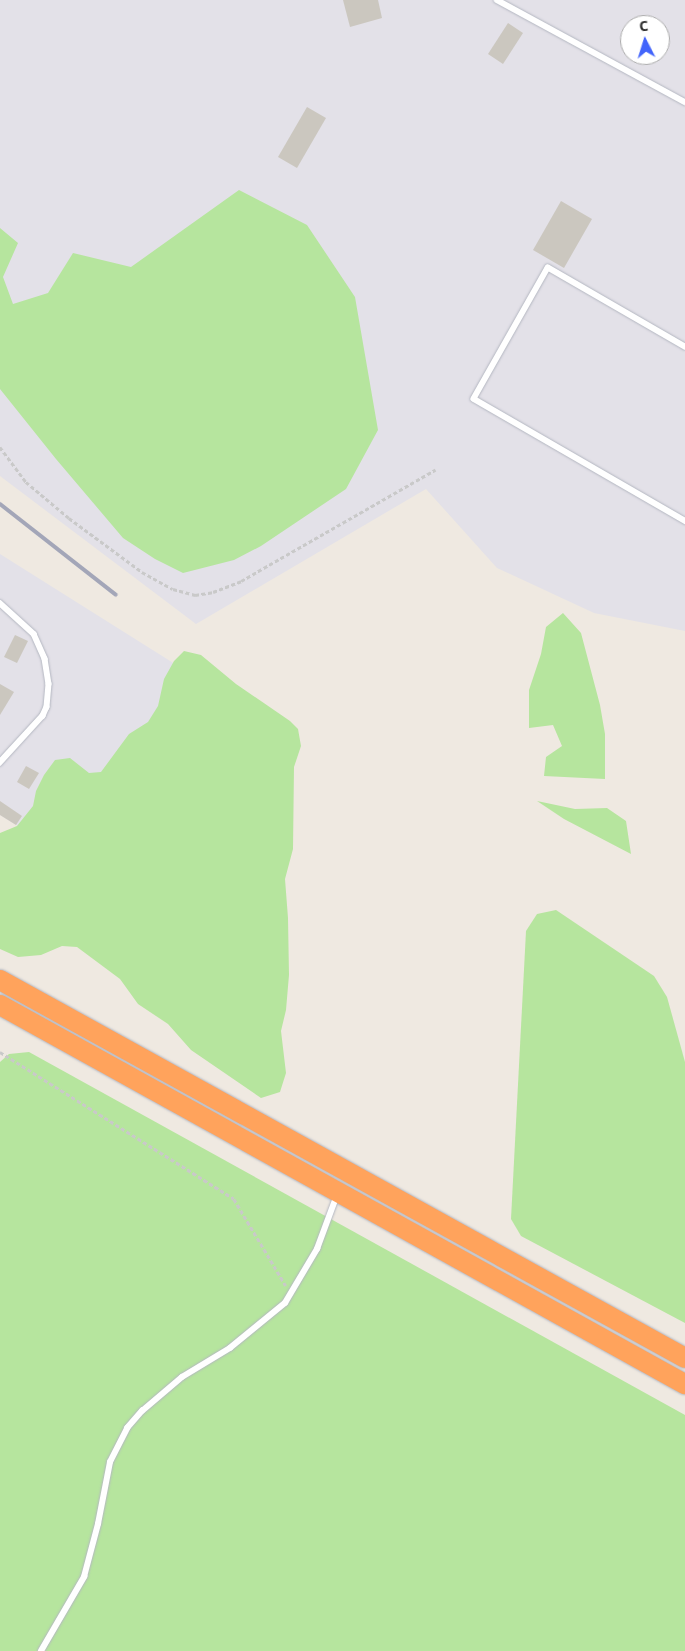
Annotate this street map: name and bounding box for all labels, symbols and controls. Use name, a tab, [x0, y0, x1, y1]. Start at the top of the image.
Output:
north arrow	[620, 15, 670, 65]
text: С	[638, 16, 649, 35]

